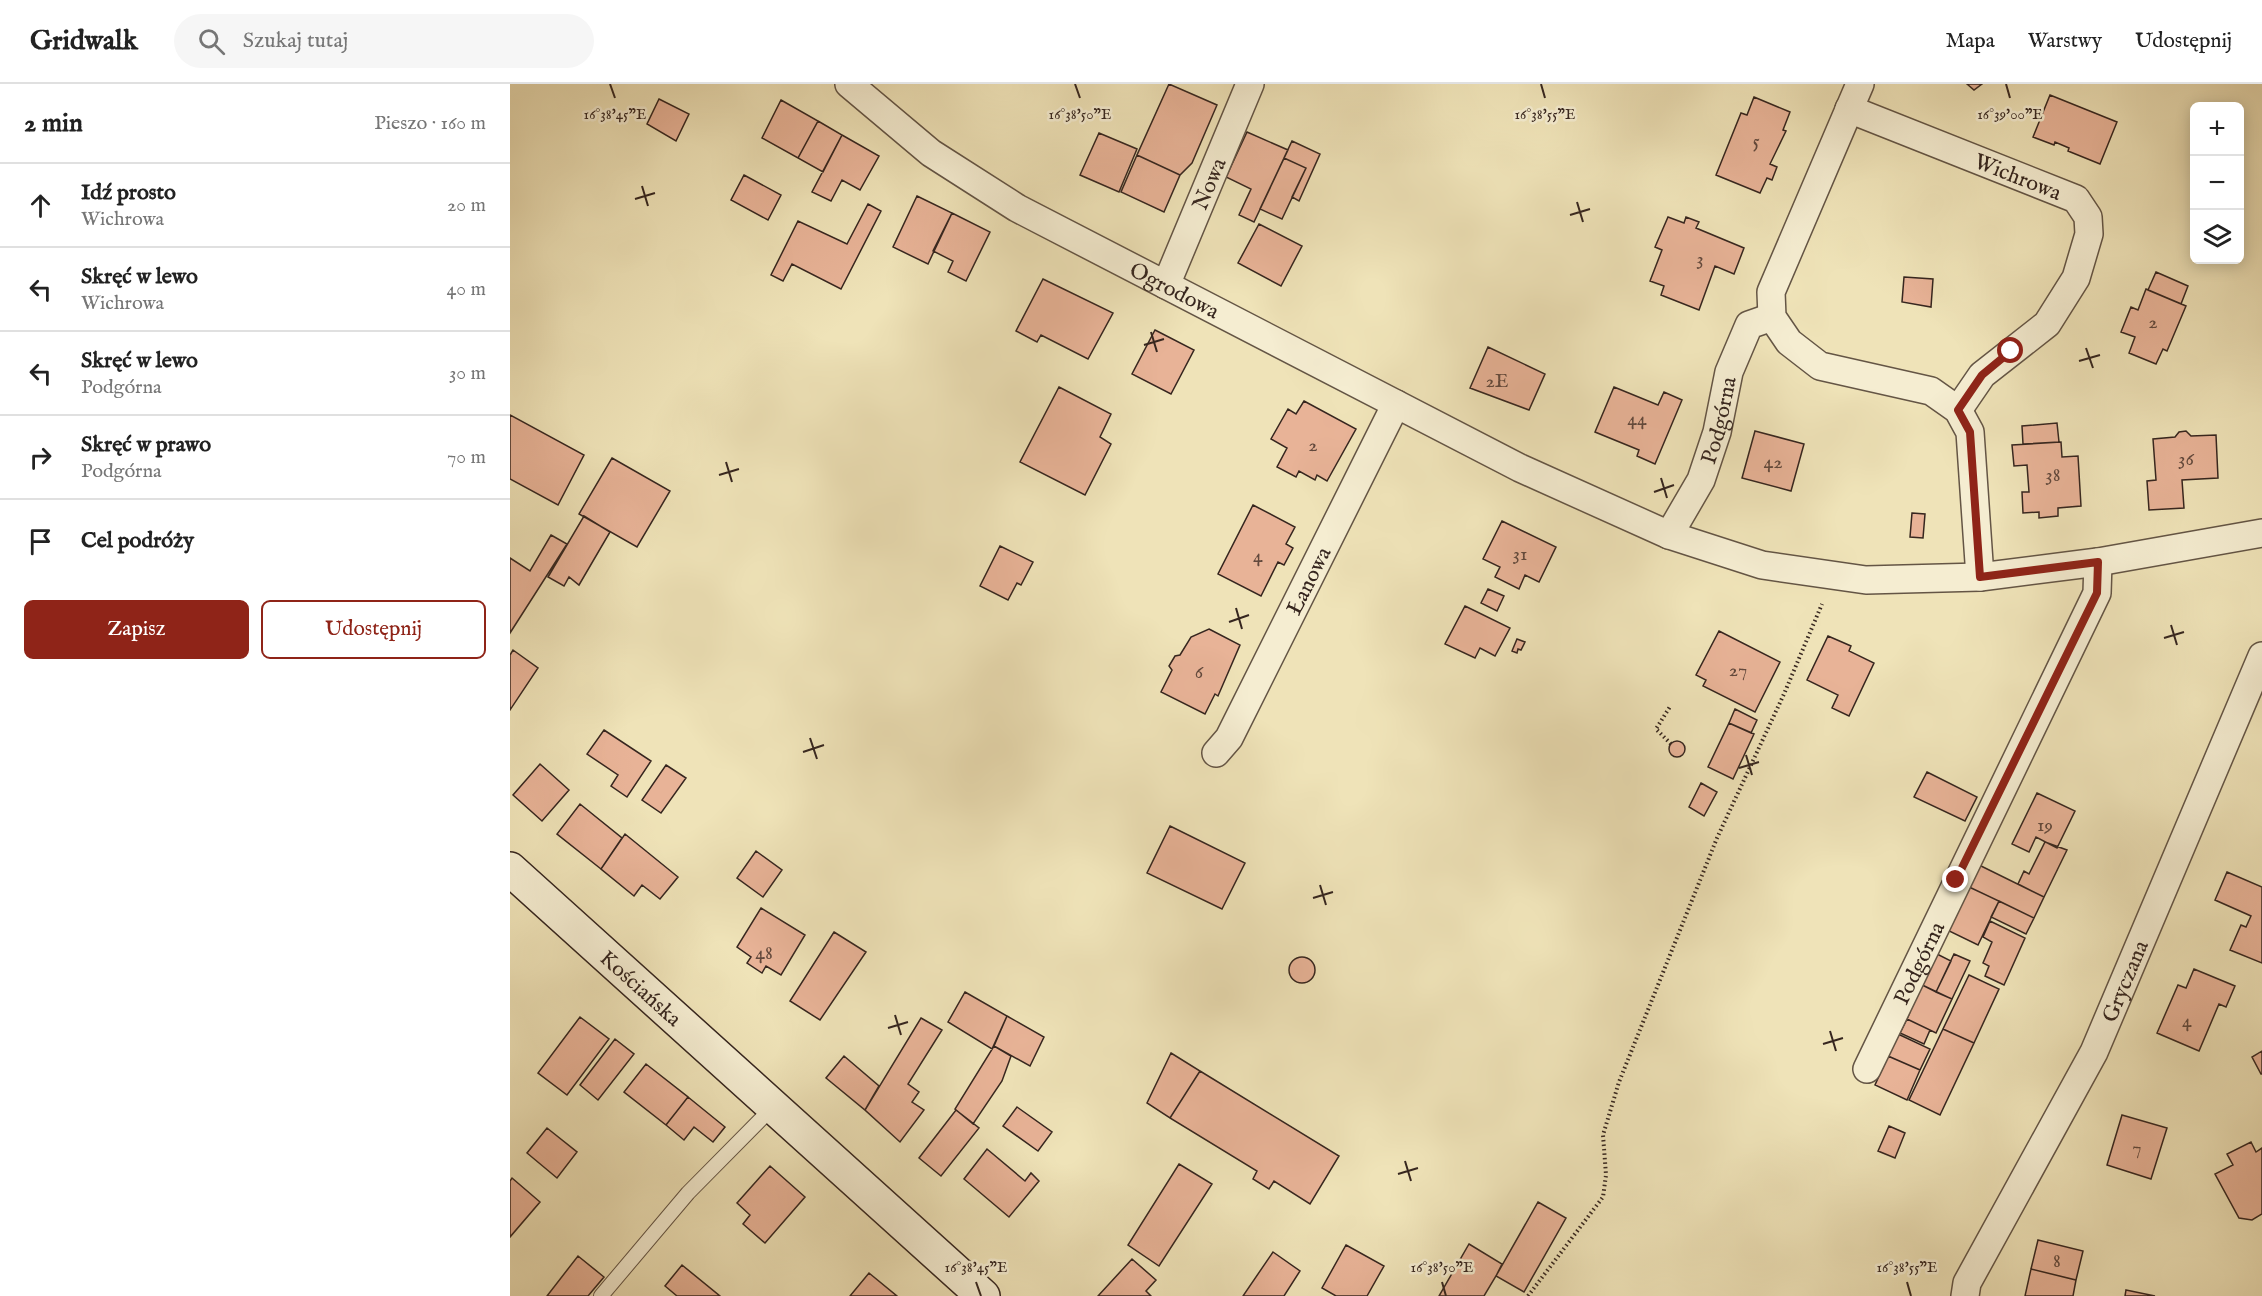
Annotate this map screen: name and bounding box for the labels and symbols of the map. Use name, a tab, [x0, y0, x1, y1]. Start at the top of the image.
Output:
text: 16°38'45"E	[584, 105, 646, 124]
text: 16°38'50"E	[1049, 105, 1111, 124]
text: 16°38'55"E	[1514, 105, 1576, 124]
text: 16°39'00"E	[1977, 105, 2043, 124]
house number: 5	[1752, 129, 1760, 154]
street label: Wichrowa	[1970, 148, 2066, 208]
street label: Nowa	[1187, 154, 1234, 215]
house number: 3	[1696, 247, 1704, 272]
street label: Ogrodowa	[1124, 257, 1224, 326]
house number: 2	[2148, 310, 2158, 335]
route start	[1997, 337, 2023, 363]
house number: 2E	[1485, 369, 1509, 394]
street label: Podgórna	[1695, 374, 1744, 468]
house number: 44	[1627, 407, 1647, 432]
house number: 2	[1308, 433, 1318, 458]
house number: 36	[2178, 447, 2195, 472]
house number: 42	[1763, 450, 1783, 475]
house number: 38	[2045, 463, 2061, 488]
street label: Łanowa	[1281, 542, 1339, 620]
house number: 31	[1513, 542, 1527, 567]
house number: 4	[1253, 544, 1263, 569]
house number: 27	[1729, 658, 1747, 683]
house number: 6	[1195, 660, 1204, 685]
house number: 19	[2037, 813, 2053, 838]
route end	[1942, 866, 1968, 892]
street label: Podgórna	[1888, 917, 1952, 1010]
street label: Gryczana	[2096, 936, 2156, 1027]
house number: 48	[755, 941, 773, 966]
street label: Kościańska	[593, 945, 687, 1034]
house number: 4	[2182, 1009, 2192, 1034]
house number: 7	[2132, 1136, 2142, 1161]
house number: 8	[2053, 1249, 2061, 1274]
text: 16°38'45"E	[945, 1258, 1007, 1277]
text: 16°38'50"E	[1411, 1258, 1473, 1277]
text: 16°38'55"E	[1876, 1258, 1938, 1277]

